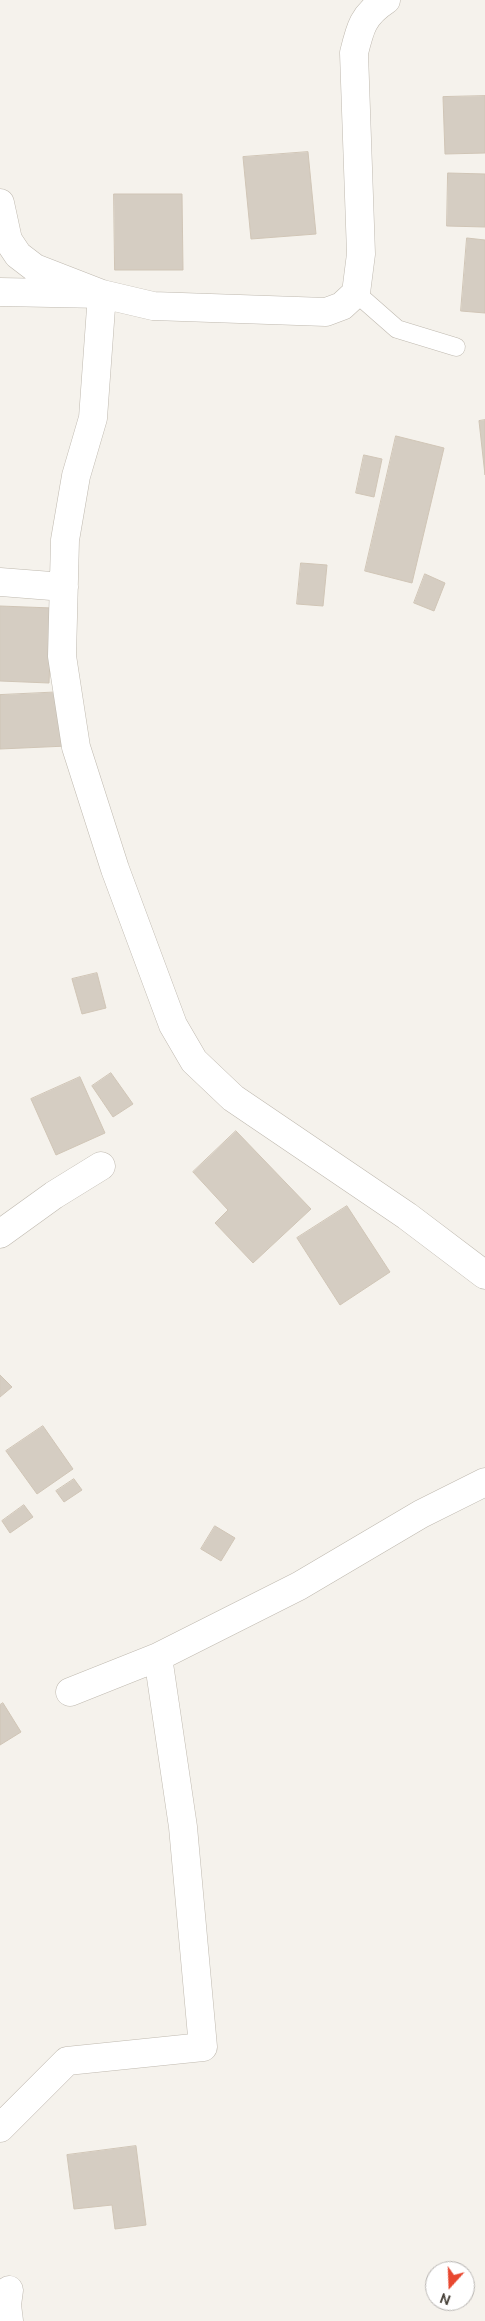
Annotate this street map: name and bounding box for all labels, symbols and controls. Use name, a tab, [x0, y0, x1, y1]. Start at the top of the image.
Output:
north arrow	[425, 2261, 475, 2311]
text: N	[438, 2290, 453, 2308]

